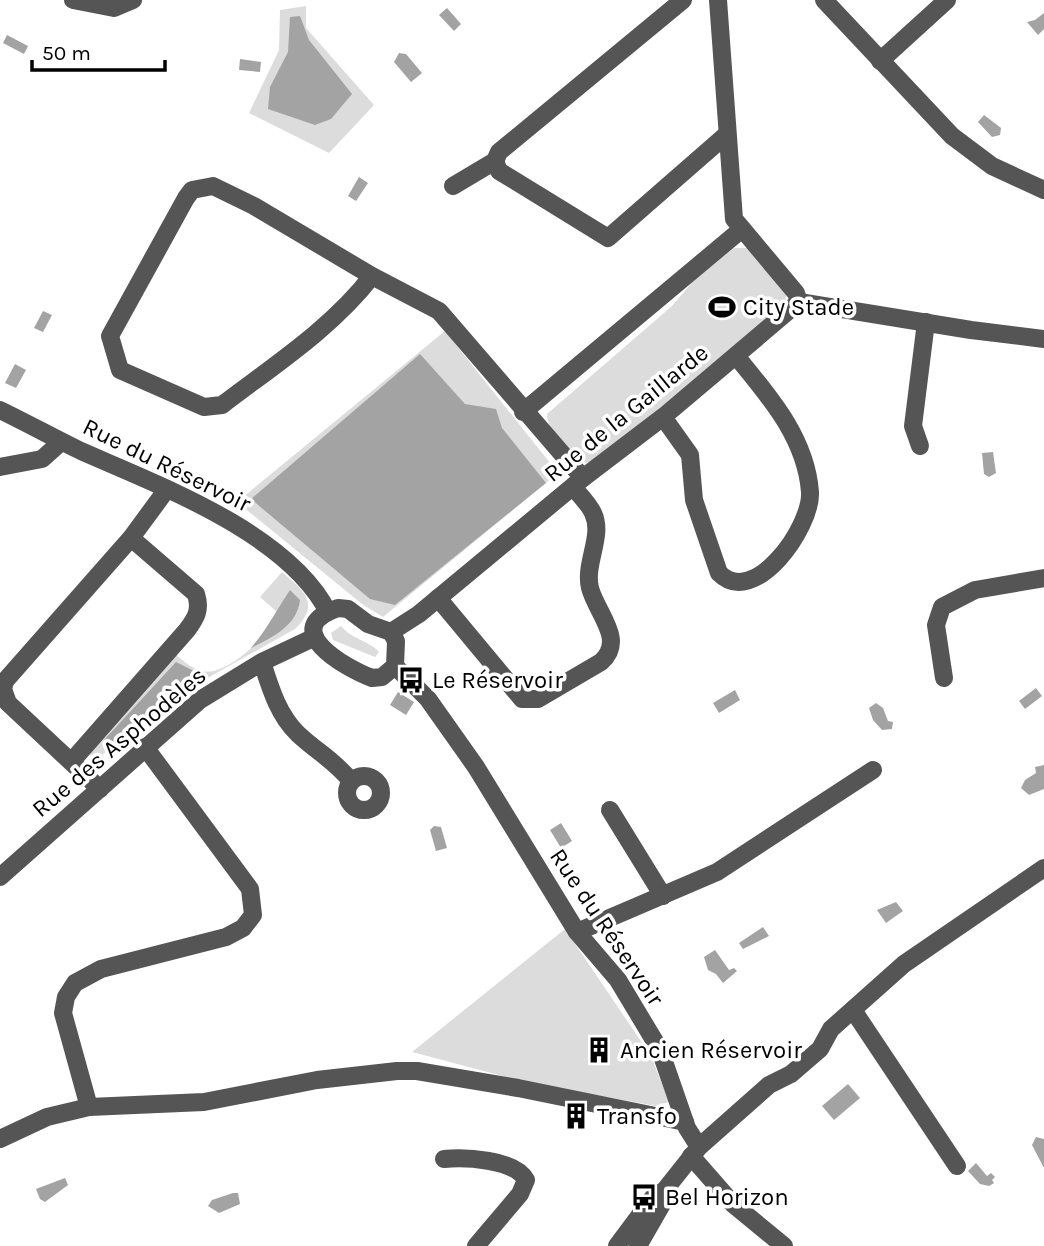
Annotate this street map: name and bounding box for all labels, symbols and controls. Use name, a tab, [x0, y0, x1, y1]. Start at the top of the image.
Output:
scale bar	[32, 28, 164, 72]
text: 50 m	[42, 41, 91, 65]
sports icon: City Stade	[707, 292, 737, 322]
place label: City Stade	[743, 293, 854, 321]
street label: Rue de la Gaillarde	[538, 338, 714, 488]
street label: Rue du Réservoir	[78, 412, 256, 518]
street label: Rue des Asphodèles	[26, 661, 212, 823]
bus stop icon: Le Réservoir	[396, 665, 426, 695]
place label: Le Réservoir	[432, 666, 563, 694]
street label: Rue du Réservoir	[544, 843, 670, 1011]
building icon: Ancien Réservoir	[584, 1035, 614, 1065]
place label: Ancien Réservoir	[620, 1036, 802, 1064]
building icon: Transfo	[561, 1101, 591, 1131]
place label: Transfo	[597, 1102, 677, 1130]
bus stop icon: Bel Horizon	[629, 1182, 659, 1212]
place label: Bel Horizon	[665, 1183, 789, 1211]

